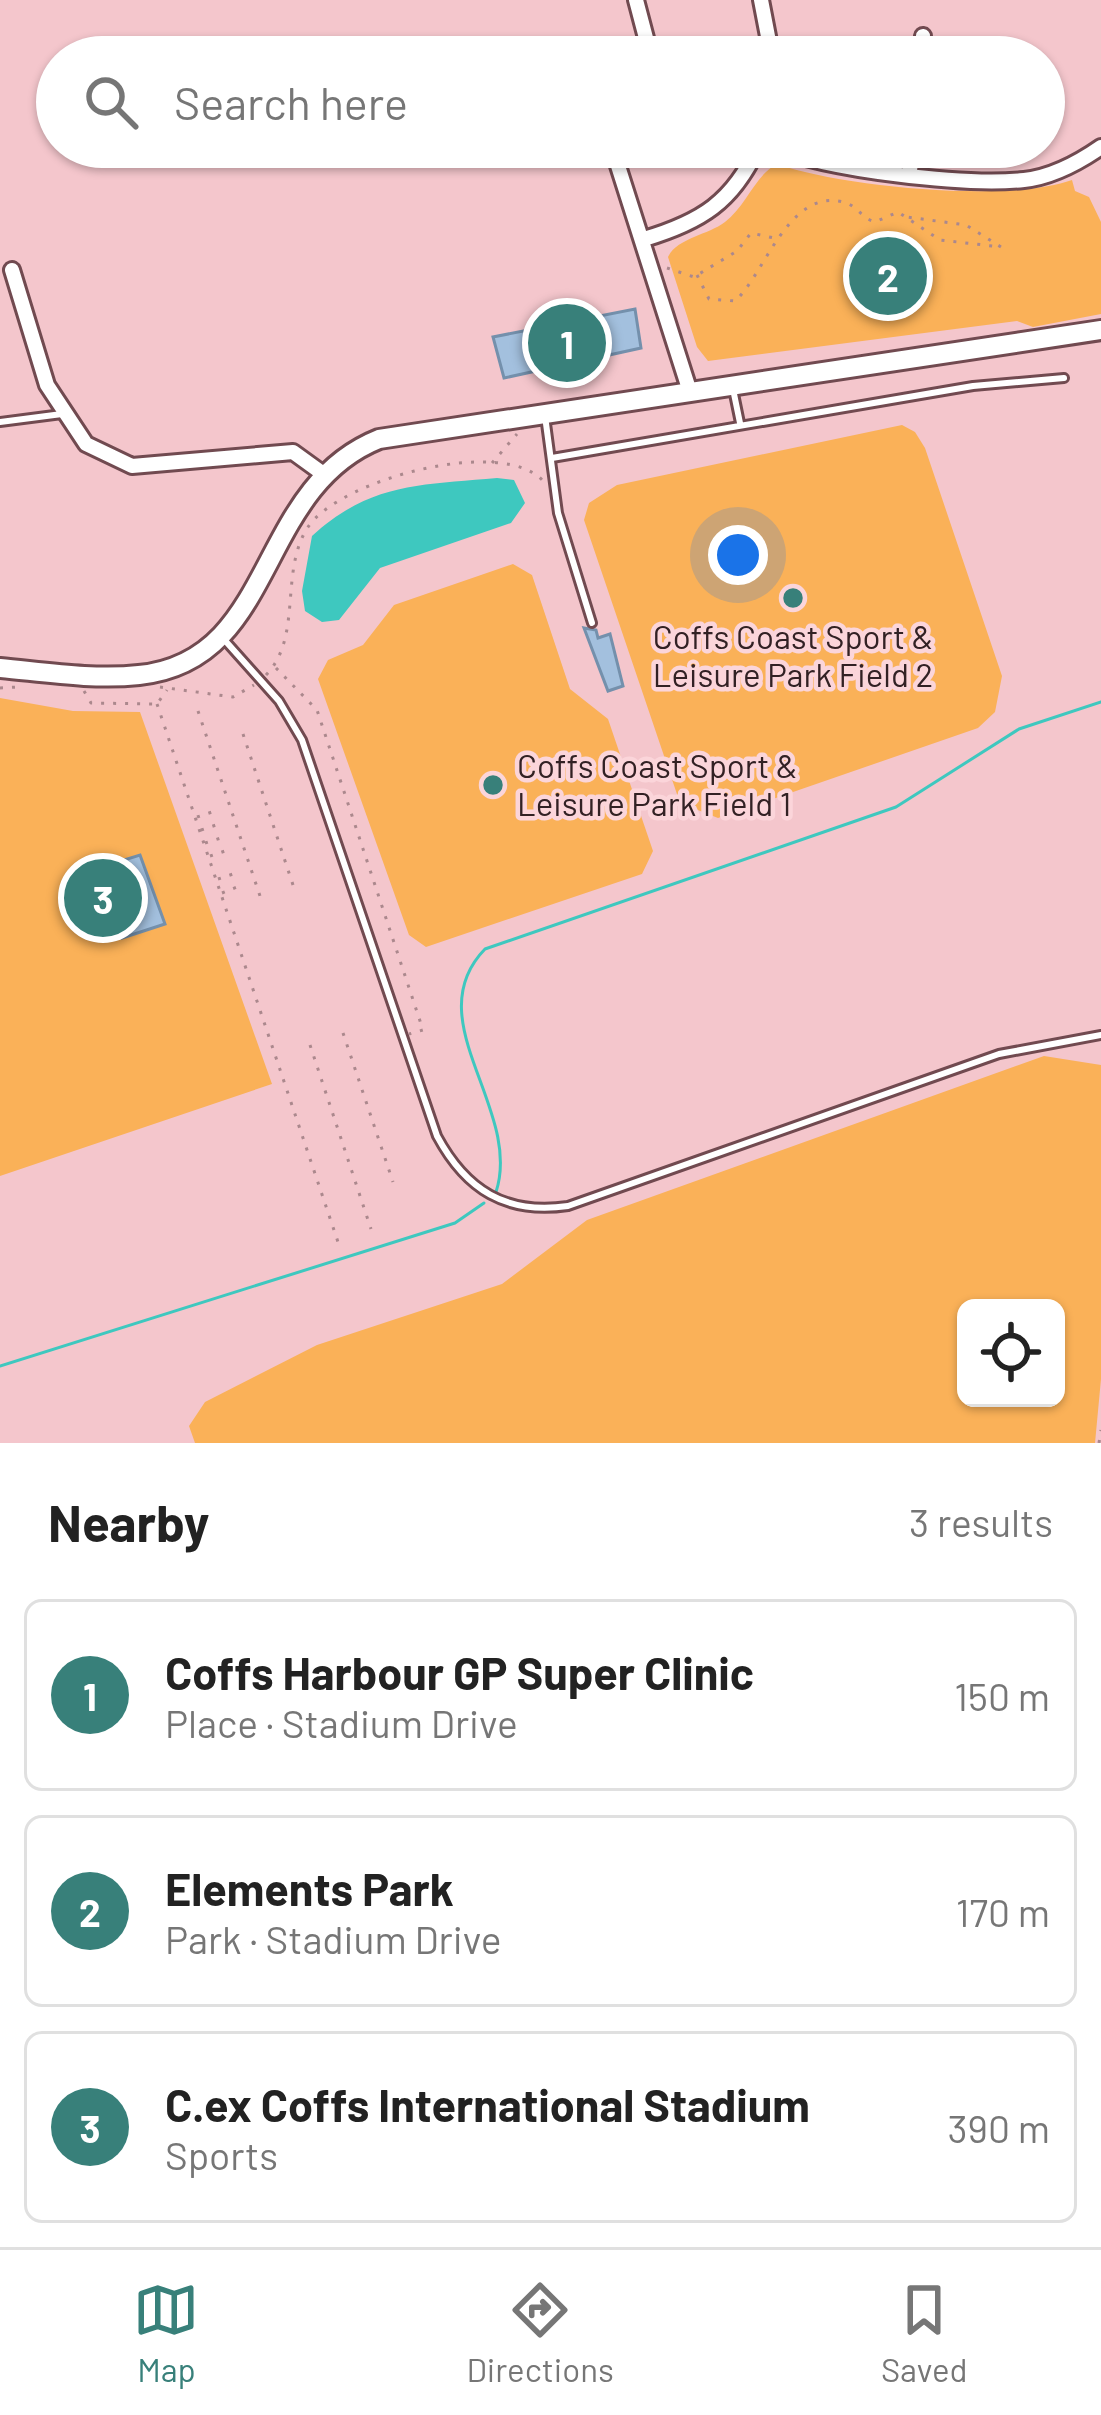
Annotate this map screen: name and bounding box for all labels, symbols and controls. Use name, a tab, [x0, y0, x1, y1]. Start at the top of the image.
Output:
search box	[36, 36, 1065, 168]
icon: search	[78, 69, 144, 135]
text: Search here	[174, 75, 408, 129]
pin: 2	[849, 231, 927, 321]
pin: 1	[528, 298, 606, 388]
your location	[708, 525, 768, 585]
marker: Coffs Coast Sport & Leisure Park Field 2	[780, 585, 806, 611]
place label: Coffs Coast Sport & Leisure Park Field 2	[653, 616, 933, 694]
place label: Coffs Coast Sport & Leisure Park Field 1	[517, 745, 798, 823]
marker: Coffs Coast Sport & Leisure Park Field 1	[480, 772, 506, 798]
pin: 3	[64, 853, 142, 943]
map controls	[957, 1299, 1065, 1407]
button: locate	[957, 1299, 1065, 1407]
text: Nearby	[48, 1491, 209, 1552]
text: 3 results	[909, 1498, 1053, 1545]
text: Coffs Harbour GP Super Clinic	[165, 1645, 754, 1699]
text: 1	[83, 1672, 97, 1719]
text: 150 m	[954, 1672, 1050, 1719]
text: Place · Stadium Drive	[165, 1699, 518, 1746]
text: Elements Park	[165, 1861, 454, 1915]
text: 2	[79, 1888, 101, 1935]
text: 170 m	[956, 1888, 1050, 1935]
text: Park · Stadium Drive	[165, 1915, 501, 1962]
text: C.ex Coffs International Stadium	[165, 2077, 810, 2131]
text: 3	[79, 2104, 101, 2151]
text: 390 m	[948, 2104, 1050, 2151]
text: Sports	[165, 2131, 278, 2178]
tab: Map	[133, 2277, 199, 2389]
tab: Directions	[466, 2277, 614, 2389]
tab: Saved	[881, 2277, 968, 2389]

